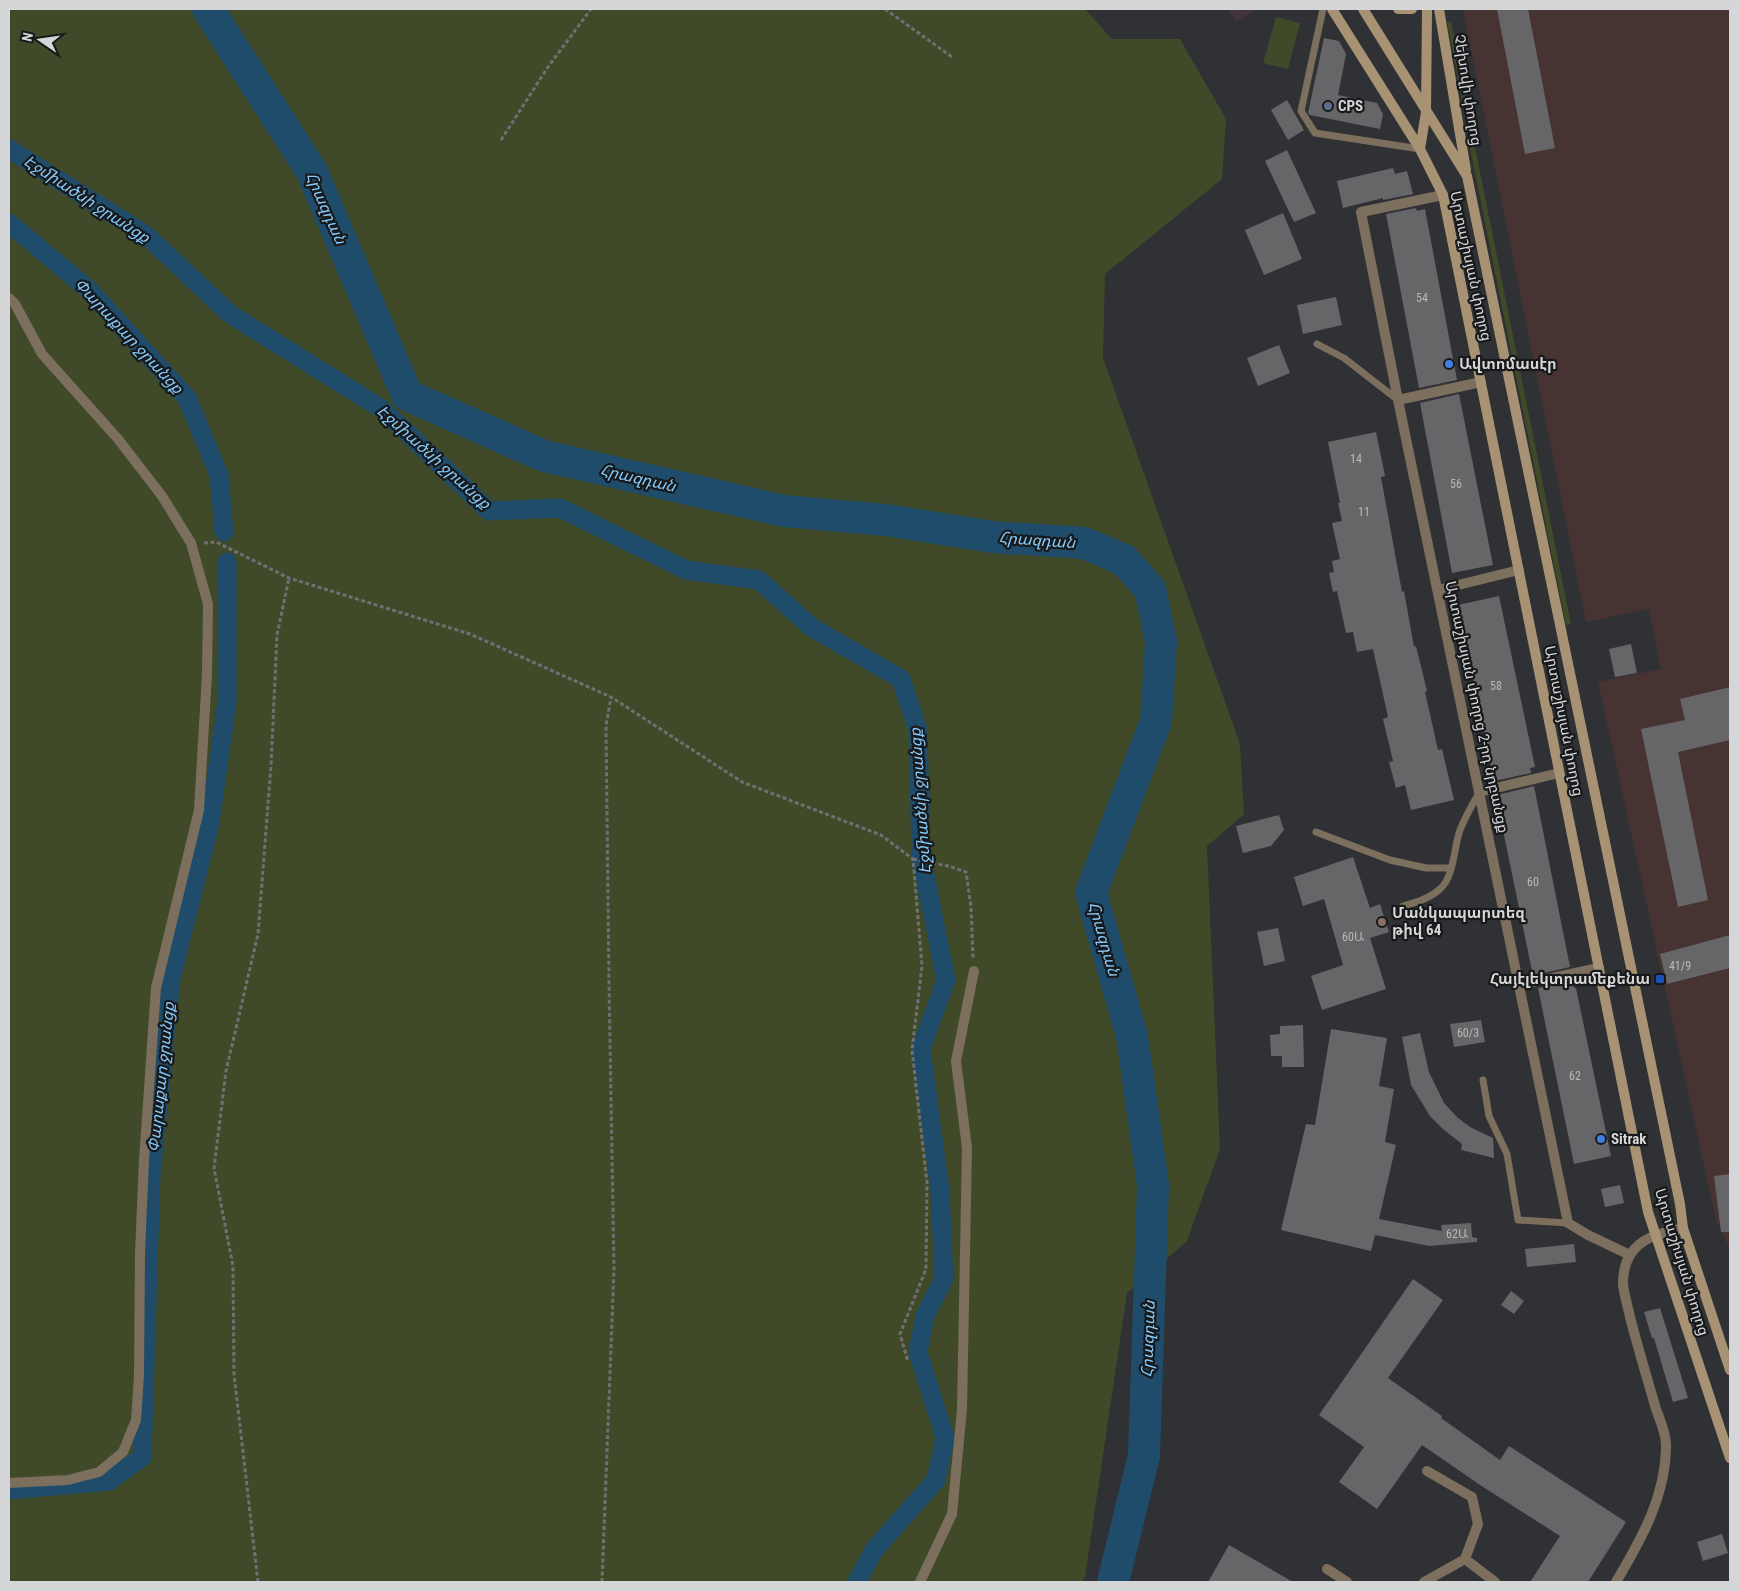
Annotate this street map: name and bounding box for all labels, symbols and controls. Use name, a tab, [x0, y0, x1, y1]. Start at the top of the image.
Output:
north arrow	[15, 15, 65, 65]
text: N	[19, 31, 36, 43]
street label: Չեխովի փողոց	[1450, 33, 1486, 147]
place label: CPS	[1338, 97, 1363, 115]
marker: CPS	[1322, 100, 1334, 112]
water label: Էջմիածնի ջրանցք	[21, 151, 155, 248]
water label: Հրազդան	[302, 169, 351, 248]
street label: Արտաշիսյան փողոց	[1446, 189, 1496, 343]
water label: Փարաքար ջրանցք	[71, 274, 188, 399]
house number: 54	[1416, 291, 1428, 305]
place label: Ավտոմասէր	[1459, 355, 1557, 373]
marker: Ավտոմասէր	[1443, 358, 1455, 370]
water label: Էջմիածնի ջրանցք	[373, 401, 496, 514]
house number: 14	[1350, 452, 1362, 466]
water label: Հրազդան	[599, 460, 679, 496]
house number: 56	[1450, 477, 1462, 491]
house number: 11	[1358, 505, 1370, 519]
water label: Հրազդան	[998, 528, 1077, 552]
street label: Արտաշիսյան փողոց 2-րդ նրբանցք	[1441, 579, 1513, 835]
street label: Արտաշիսյան փողոց	[1541, 644, 1587, 798]
house number: 58	[1490, 679, 1502, 693]
water label: Էջմիածնի ջրանցք	[905, 726, 935, 874]
house number: 60	[1527, 875, 1539, 889]
water label: Հրազդան	[1084, 900, 1124, 980]
place label: Մանկապարտեզ թիվ 64	[1392, 904, 1526, 939]
marker: Մանկապարտեզ թիվ 64	[1376, 916, 1388, 928]
house number: 60Ա	[1342, 930, 1364, 944]
house number: 41/9	[1669, 959, 1691, 973]
place label: Հայէլեկտրամեքենա	[1490, 970, 1650, 988]
marker: Հայէլեկտրամեքենա	[1654, 973, 1666, 985]
water label: Փարաքար ջրանցք	[144, 1000, 178, 1153]
house number: 60/3	[1457, 1026, 1479, 1040]
house number: 62	[1569, 1069, 1581, 1083]
place label: Sitrak	[1611, 1130, 1647, 1148]
marker: Sitrak	[1595, 1133, 1607, 1145]
street label: Արտաշիսյան փողոց	[1651, 1186, 1713, 1338]
house number: 62Ա	[1446, 1227, 1468, 1241]
water label: Հրազդան	[1137, 1299, 1159, 1378]

